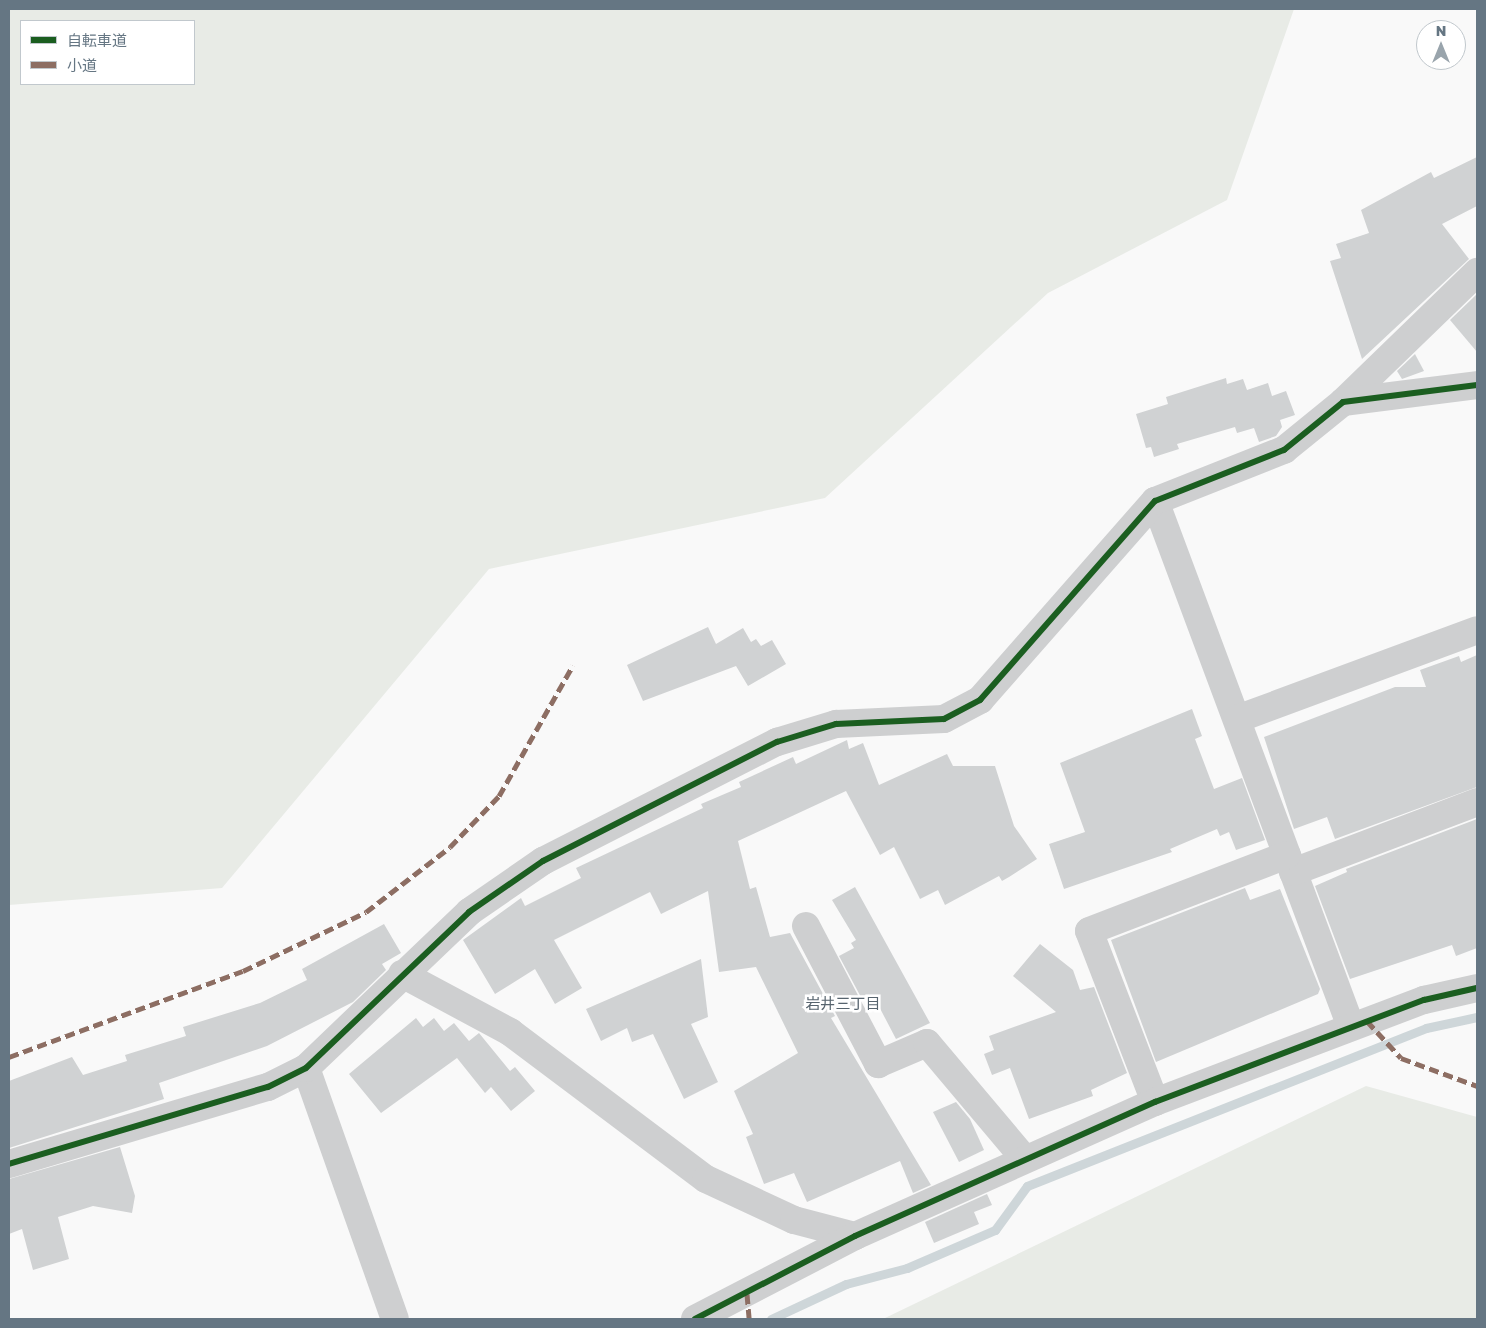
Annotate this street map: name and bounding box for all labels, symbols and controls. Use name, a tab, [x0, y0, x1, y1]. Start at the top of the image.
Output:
legend	[20, 20, 195, 85]
north arrow	[1416, 20, 1466, 70]
text: N	[1436, 22, 1446, 39]
text: 自転車道	[67, 31, 127, 49]
text: 小道	[67, 56, 97, 74]
district label: 岩井三丁目	[806, 995, 880, 1013]

